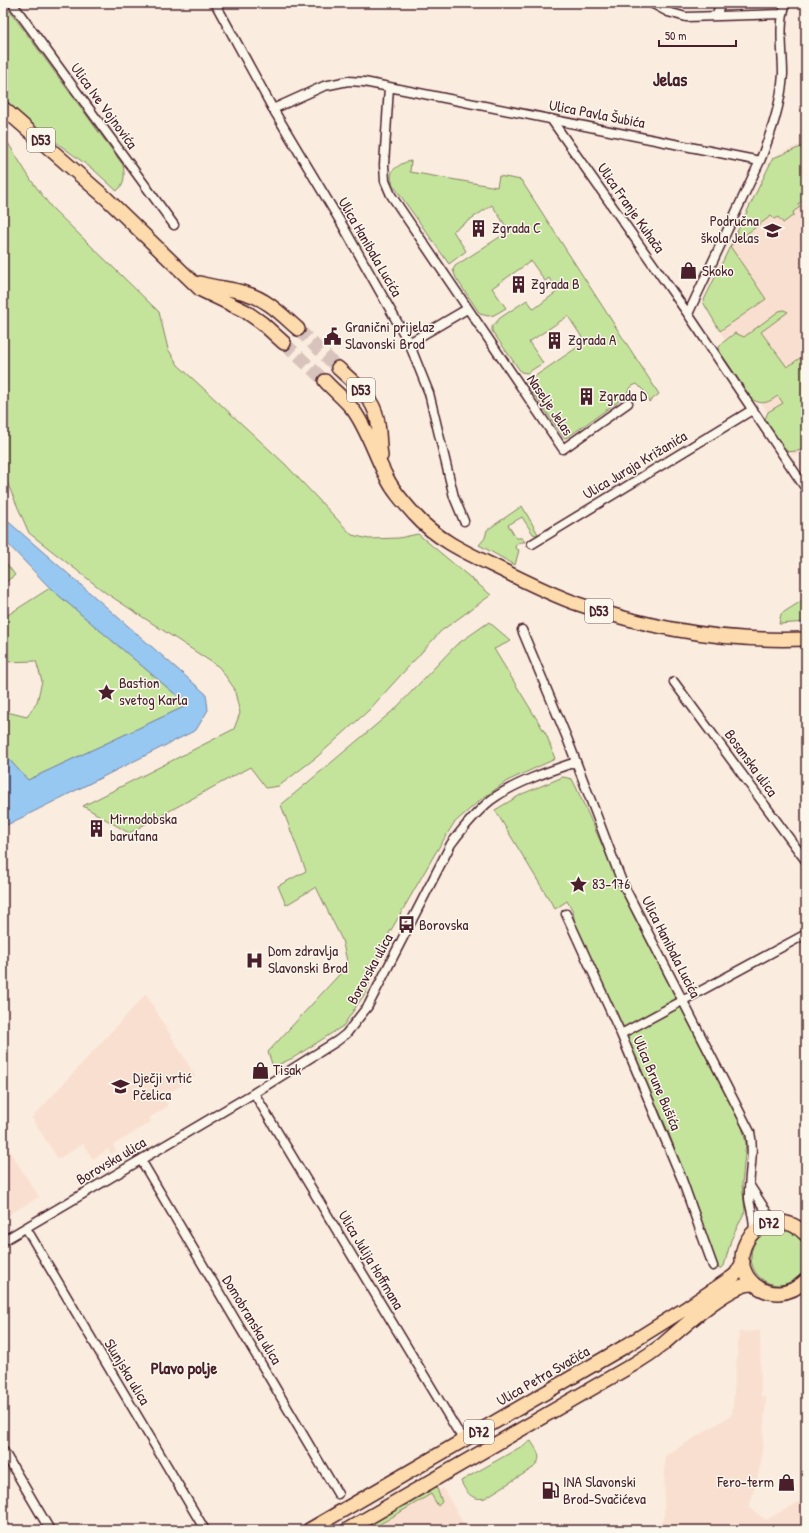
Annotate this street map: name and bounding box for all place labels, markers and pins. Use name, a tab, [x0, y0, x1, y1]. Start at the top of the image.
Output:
place label: Područna škola Jelas	[700, 210, 759, 248]
place label: Zgrada C	[492, 217, 541, 238]
building icon: Zgrada C	[469, 218, 489, 238]
school or university icon: Područna škola Jelas	[762, 220, 782, 240]
place label: Skoko	[702, 260, 733, 281]
shop icon: Skoko	[679, 261, 699, 281]
place label: Zgrada B	[531, 273, 580, 294]
building icon: Zgrada B	[508, 274, 528, 294]
place label: Granični prijelaz Slavonski Brod	[345, 316, 435, 354]
public building icon: Granični prijelaz Slavonski Brod	[322, 326, 342, 346]
place label: Zgrada A	[568, 329, 617, 350]
building icon: Zgrada A	[545, 330, 565, 350]
place label: Zgrada D	[599, 385, 648, 406]
building icon: Zgrada D	[576, 386, 596, 406]
place label: Bastion svetog Karla	[119, 672, 188, 710]
place icon: Bastion svetog Karla	[96, 682, 116, 702]
place label: Mirnodobska barutana	[110, 808, 177, 846]
building icon: Mirnodobska barutana	[87, 818, 107, 838]
place label: 83-176	[592, 873, 630, 894]
place icon: 83-176	[569, 874, 589, 894]
place label: Borovska	[419, 914, 468, 935]
bus stop icon: Borovska	[396, 915, 416, 935]
place label: Dom zdravlja Slavonski Brod	[268, 940, 348, 978]
hospital icon: Dom zdravlja Slavonski Brod	[245, 950, 265, 970]
place label: Tisak	[273, 1059, 301, 1080]
shop icon: Tisak	[250, 1060, 270, 1080]
place label: Dječji vrtić Pčelica	[133, 1067, 192, 1105]
school or university icon: Dječji vrtić Pčelica	[110, 1077, 130, 1097]
place label: INA Slavonski Brod-Svačićeva	[563, 1471, 646, 1509]
place label: Fero-term	[716, 1471, 774, 1492]
shop icon: Fero-term	[777, 1472, 797, 1492]
fuel station icon: INA Slavonski Brod-Svačićeva	[540, 1481, 560, 1501]

